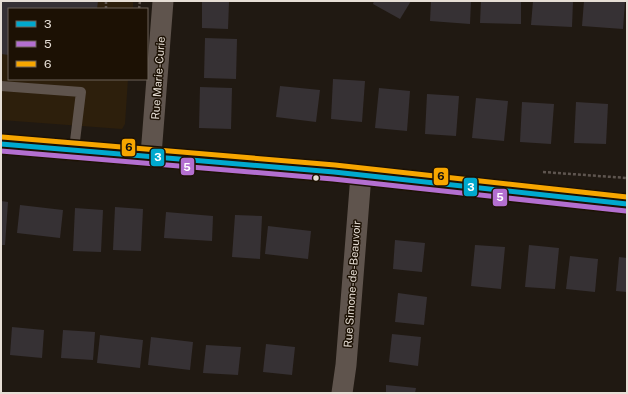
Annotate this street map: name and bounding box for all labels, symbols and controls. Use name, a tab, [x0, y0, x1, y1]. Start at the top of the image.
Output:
legend	[8, 8, 148, 80]
text: 3	[44, 17, 52, 31]
street label: Rue Marie-Curie	[149, 36, 167, 120]
text: 5	[44, 37, 52, 51]
text: 6	[44, 57, 51, 71]
line badge: 6	[121, 138, 136, 157]
text: 6	[125, 141, 133, 153]
line badge: 3	[150, 148, 165, 167]
text: 3	[154, 151, 162, 163]
line badge: 5	[180, 157, 195, 176]
text: 5	[183, 161, 191, 173]
line badge: 6	[433, 167, 449, 186]
text: 6	[437, 170, 445, 182]
unlabelled marker	[311, 173, 321, 183]
line badge: 3	[463, 177, 478, 197]
text: 3	[467, 181, 475, 193]
line badge: 5	[492, 188, 508, 207]
text: 5	[496, 191, 504, 203]
street label: Rue Simone-de-Beauvoir	[342, 220, 362, 348]

